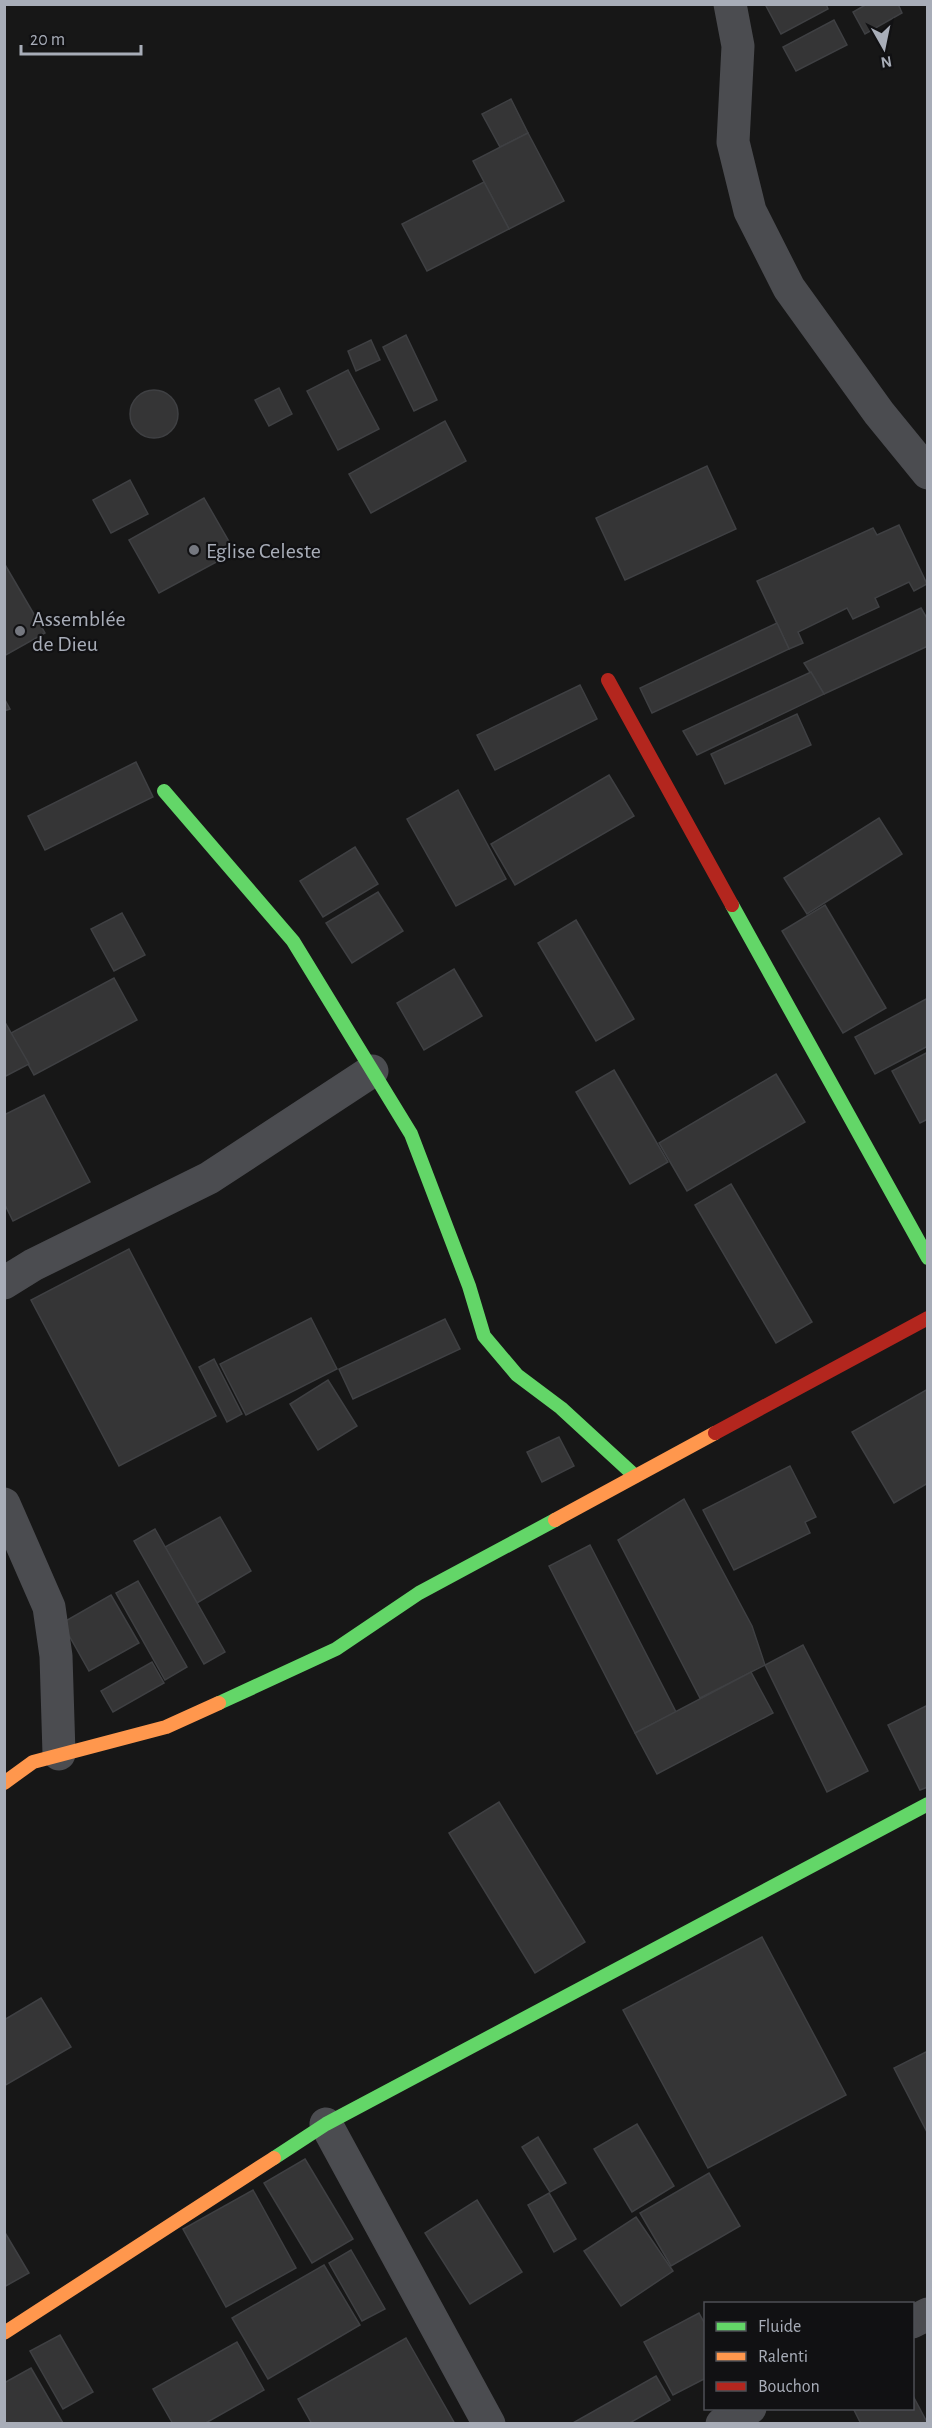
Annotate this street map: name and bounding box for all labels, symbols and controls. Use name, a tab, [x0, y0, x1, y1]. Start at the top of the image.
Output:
scale bar	[21, 18, 141, 56]
north arrow	[854, 18, 914, 78]
text: 20 m	[30, 31, 65, 49]
text: N	[879, 53, 893, 71]
place label: Eglise Celeste	[206, 540, 321, 562]
marker: Eglise Celeste	[187, 543, 201, 557]
place label: Assemblée de Dieu	[32, 608, 126, 655]
marker: Assemblée de Dieu	[13, 624, 27, 638]
legend	[704, 2302, 914, 2410]
text: Fluide	[758, 2318, 801, 2336]
text: Ralenti	[758, 2348, 808, 2366]
text: Bouchon	[758, 2378, 820, 2396]

